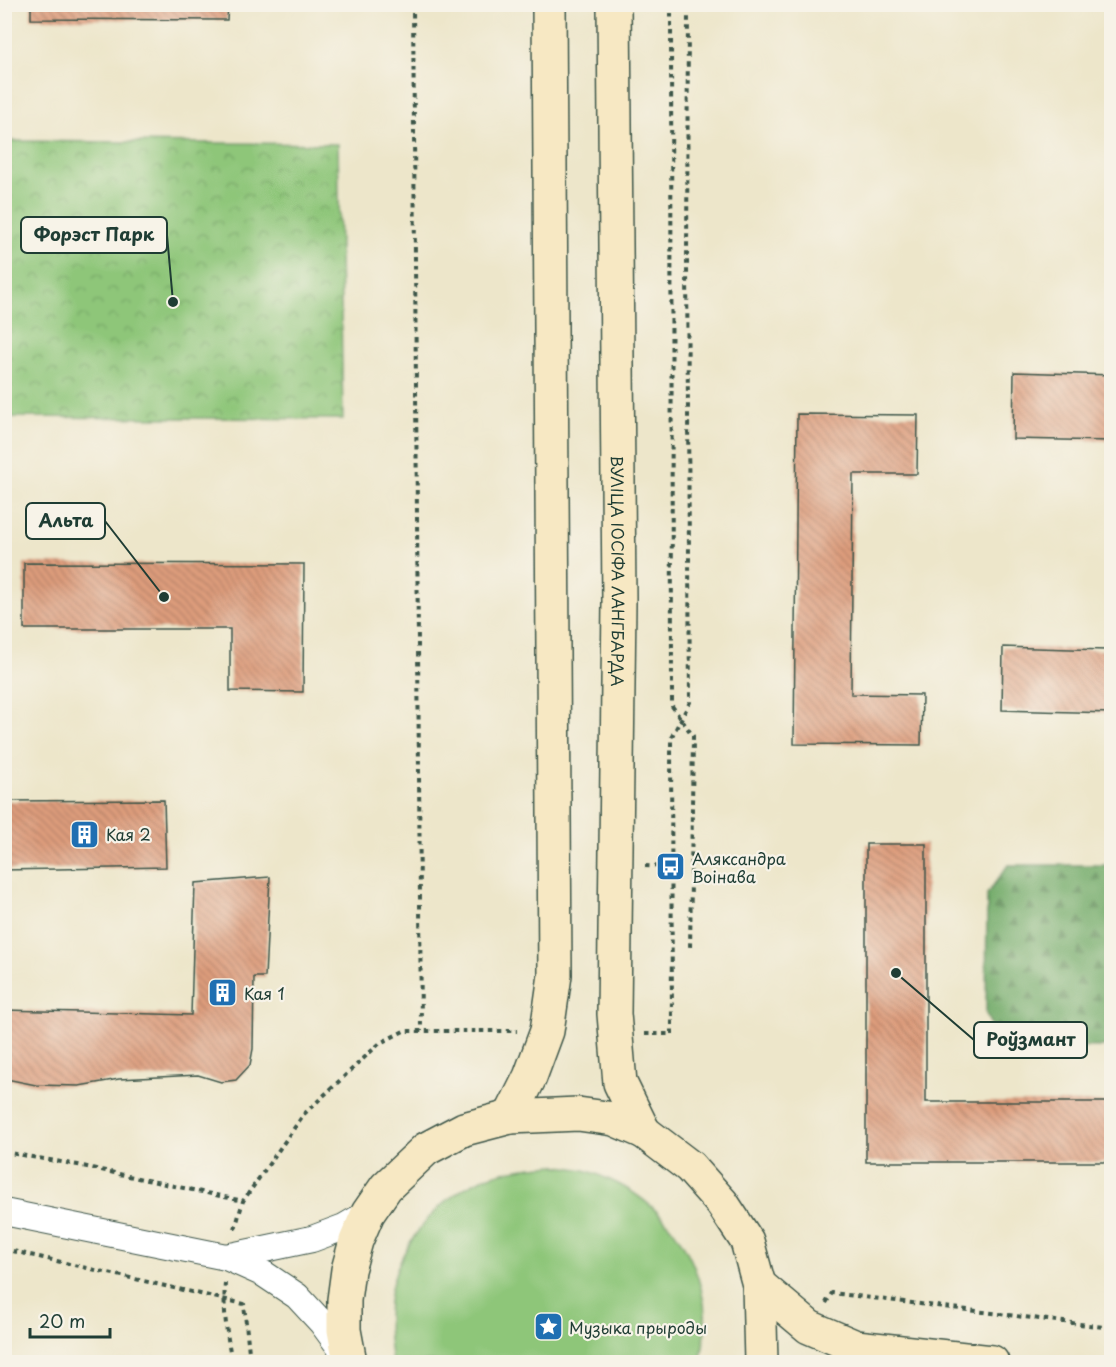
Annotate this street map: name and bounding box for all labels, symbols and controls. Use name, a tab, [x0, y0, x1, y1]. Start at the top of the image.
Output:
callout: Форэст Парк	[21, 217, 167, 253]
text: Форэст Парк	[34, 220, 155, 247]
street label: ВУЛІЦА ІОСІФА ЛАНГБАРДА	[606, 455, 631, 687]
callout: Альта	[26, 503, 105, 539]
text: Альта	[37, 506, 94, 533]
building icon: Кая 2	[69, 818, 101, 850]
place label: Кая 2	[106, 822, 151, 846]
place label: Аляксандра Воінава	[692, 846, 786, 888]
bus stop icon: Аляксандра Воінава	[655, 851, 687, 883]
building icon: Кая 1	[207, 977, 239, 1009]
place label: Кая 1	[244, 981, 285, 1005]
callout: Роўзмант	[974, 1022, 1087, 1058]
text: Роўзмант	[986, 1025, 1077, 1052]
scale bar	[30, 1301, 110, 1339]
text: 20 m	[39, 1307, 85, 1334]
place icon: Музыка прыроды	[532, 1311, 564, 1343]
place label: Музыка прыроды	[569, 1315, 707, 1339]

